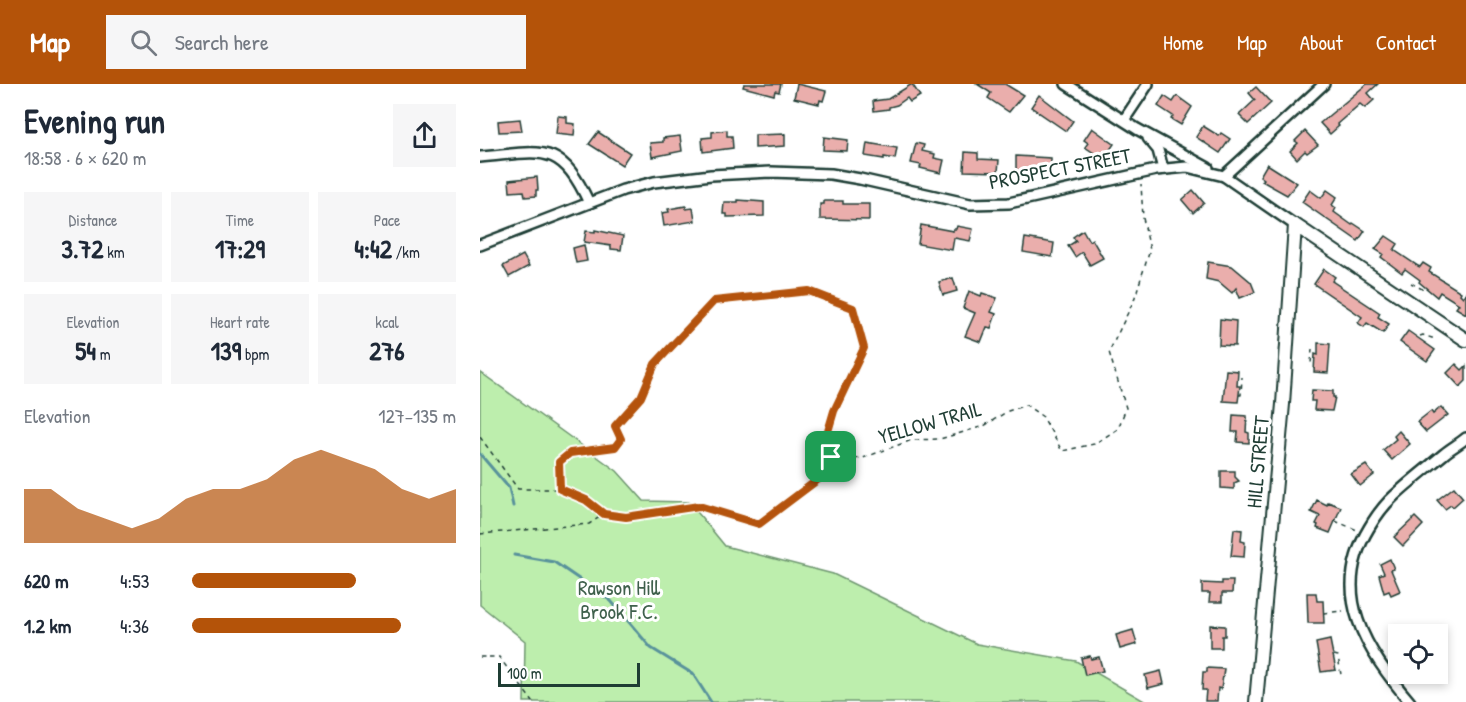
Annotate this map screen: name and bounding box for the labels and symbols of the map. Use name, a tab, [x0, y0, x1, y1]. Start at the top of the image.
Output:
street label: PROSPECT STREET	[987, 140, 1134, 196]
street label: YELLOW TRAIL	[875, 394, 985, 451]
street label: HILL STREET	[1239, 413, 1276, 509]
pin	[805, 431, 856, 482]
park label: Rawson Hill Brook F.C.	[578, 573, 661, 626]
scale bar	[498, 660, 640, 688]

